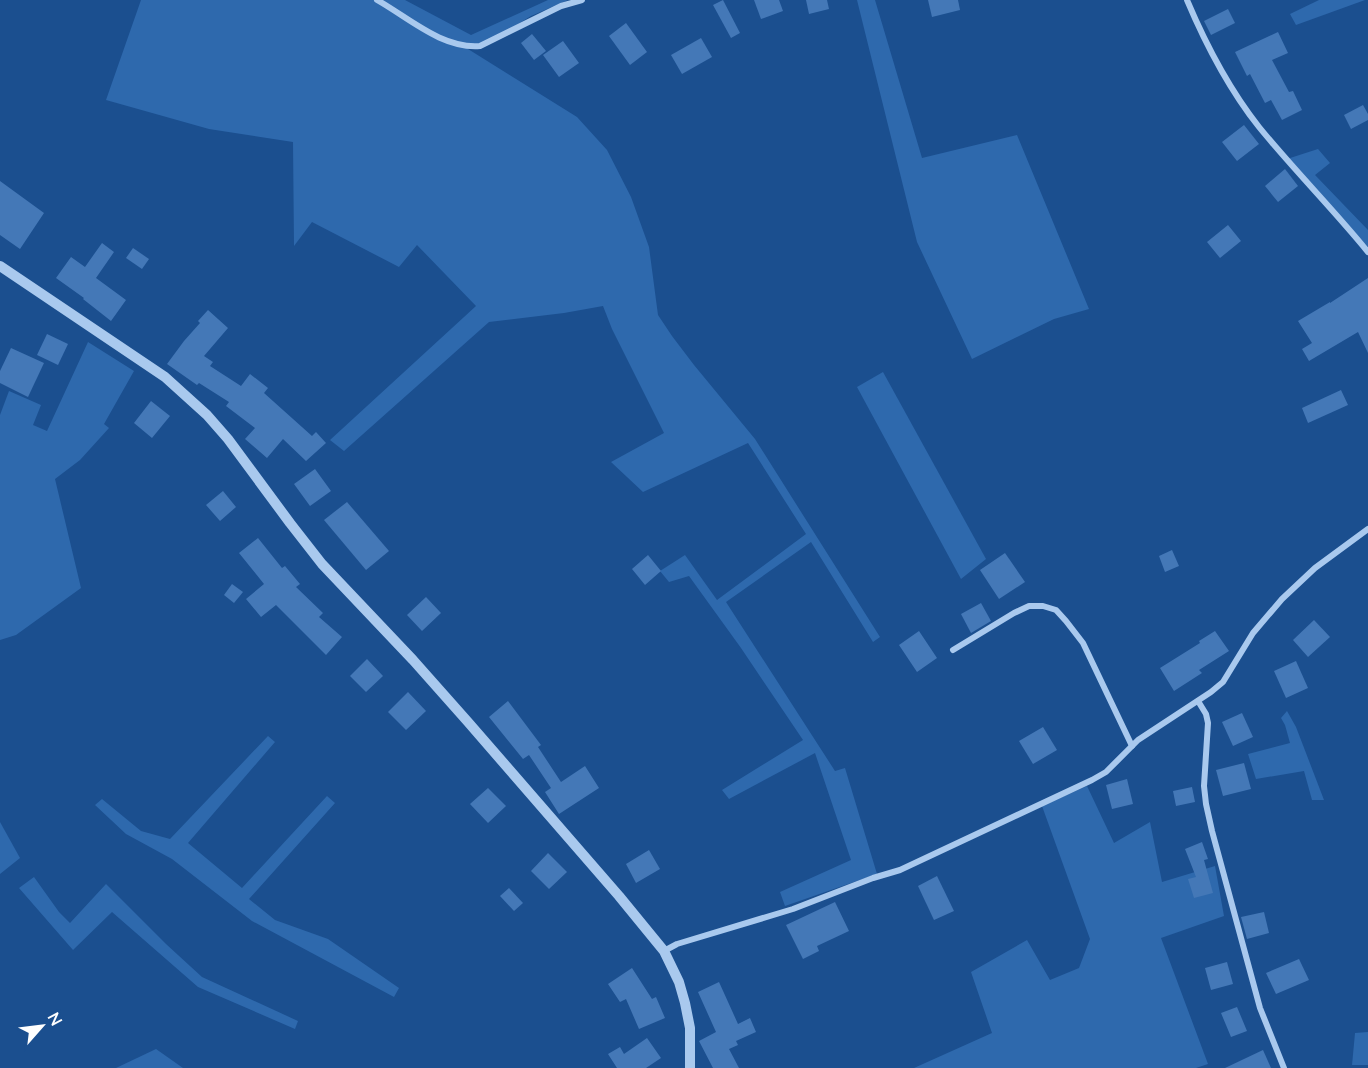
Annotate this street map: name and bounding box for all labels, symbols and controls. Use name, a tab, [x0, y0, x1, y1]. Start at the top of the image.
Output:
north arrow	[12, 996, 72, 1056]
text: N	[44, 1009, 67, 1029]

